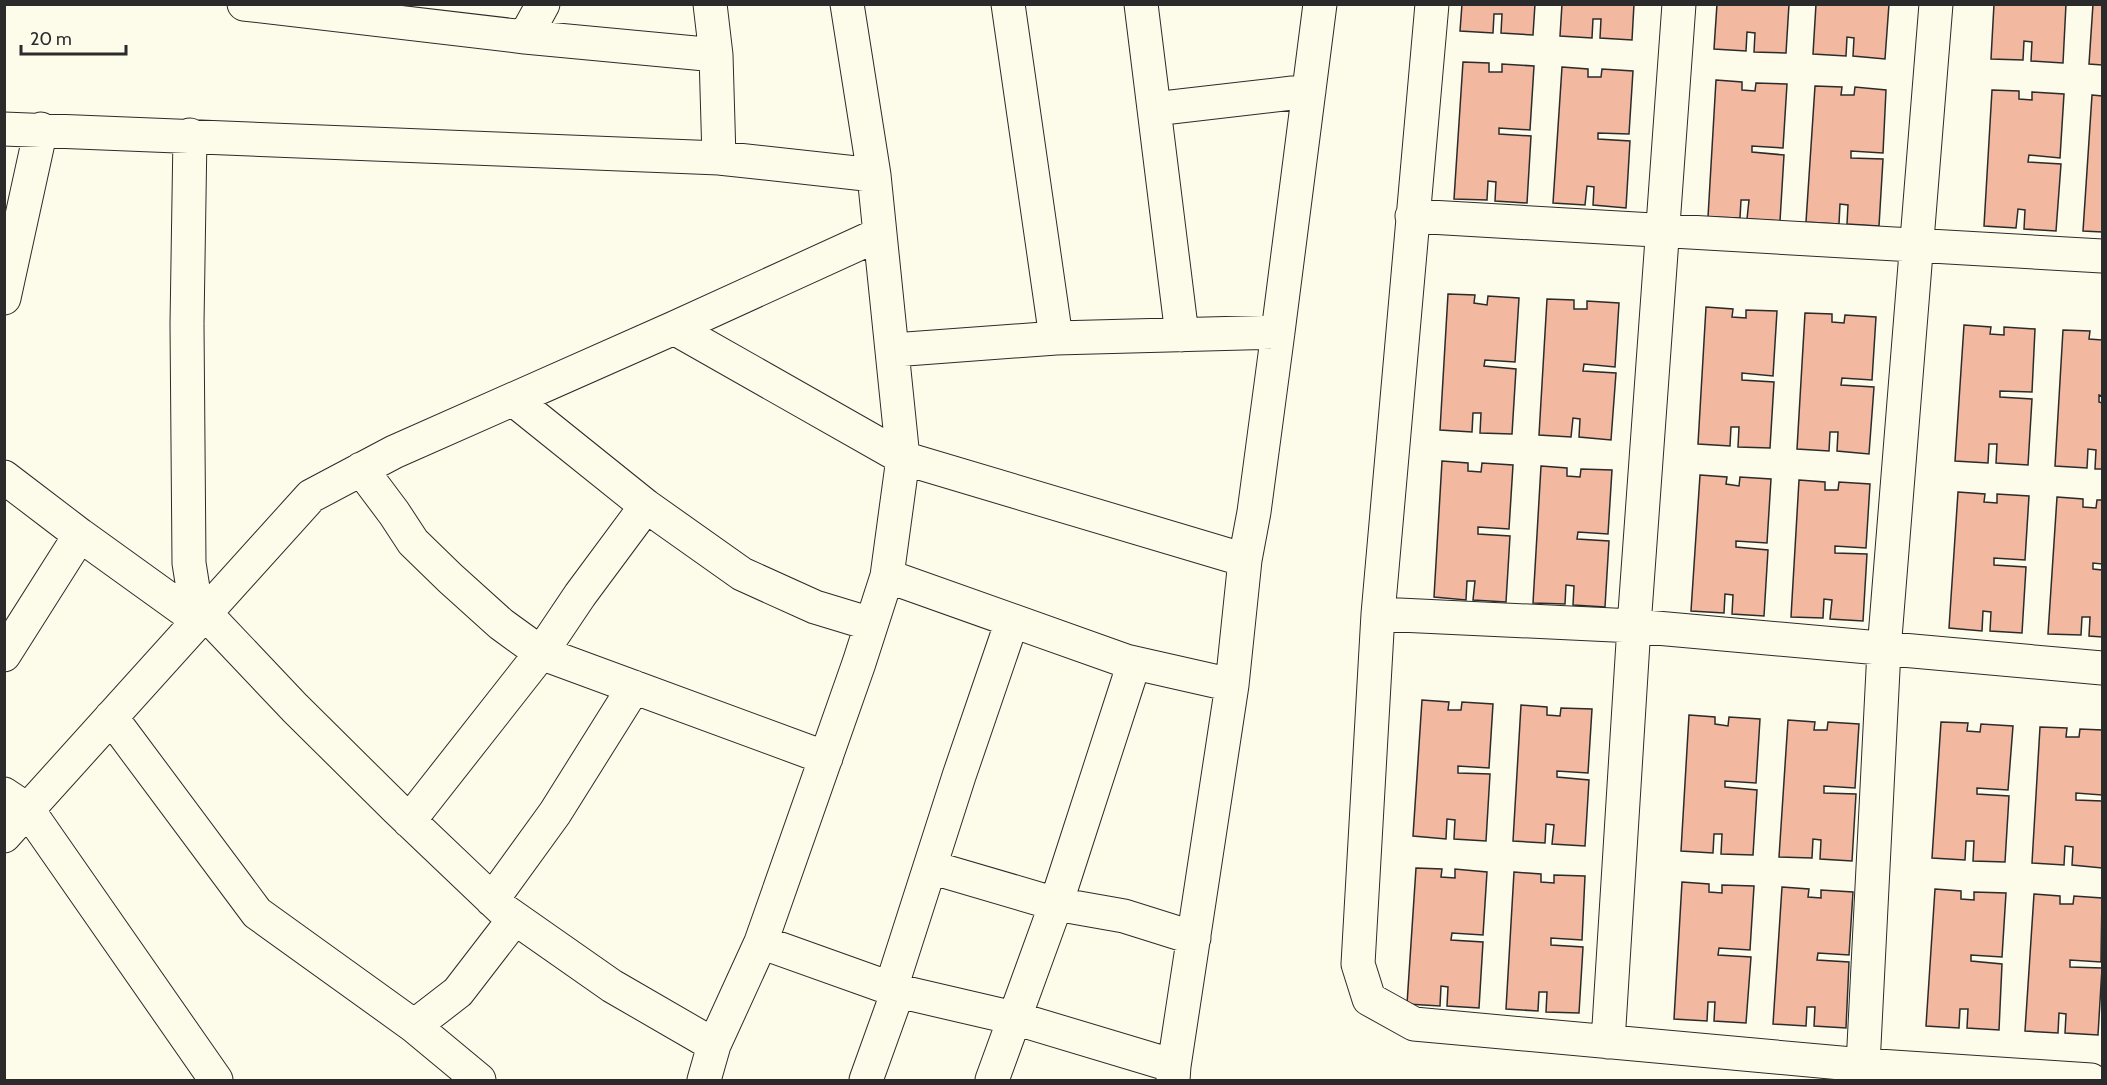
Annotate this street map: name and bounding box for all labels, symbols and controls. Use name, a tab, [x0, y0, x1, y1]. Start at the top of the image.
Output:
scale bar	[21, 18, 126, 56]
text: 20 m	[30, 28, 72, 50]

